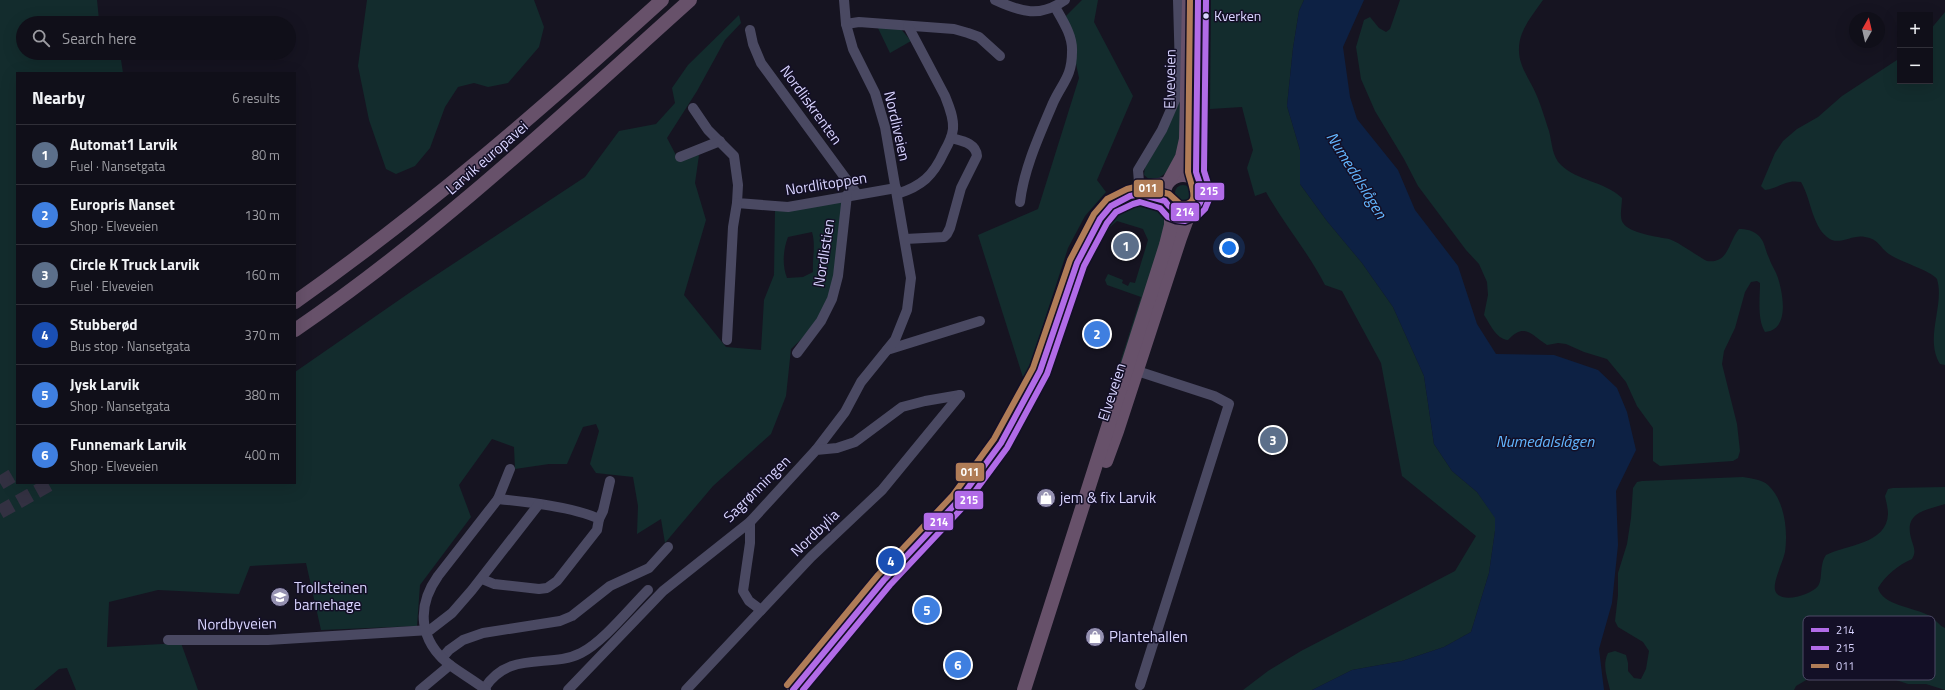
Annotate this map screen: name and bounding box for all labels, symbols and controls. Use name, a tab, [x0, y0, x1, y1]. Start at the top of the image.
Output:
place label: Kverken	[1214, 5, 1261, 26]
marker: Kverken	[1201, 11, 1211, 21]
north arrow	[1849, 12, 1885, 48]
map controls	[1897, 12, 1933, 84]
button: +	[1897, 12, 1933, 48]
search box	[16, 16, 296, 60]
icon: search	[30, 27, 52, 49]
text: Search here	[62, 27, 136, 50]
button: −	[1897, 48, 1933, 84]
street label: Elveveien	[1157, 49, 1182, 109]
street label: Nordliskrenten	[775, 60, 848, 149]
text: Nearby	[32, 85, 85, 111]
text: 6 results	[232, 88, 280, 108]
street label: Nordliveien	[878, 89, 917, 163]
street label: Larvik europavei	[440, 115, 533, 200]
water label: Numedalslågen	[1321, 127, 1394, 224]
text: Automat1 Larvik	[70, 133, 178, 156]
text: 1	[41, 145, 49, 165]
text: 80 m	[252, 145, 280, 165]
text: Fuel · Nansetgata	[70, 156, 165, 176]
street label: Nordlitoppen	[783, 166, 868, 201]
line badge: 011	[1133, 179, 1164, 198]
text: 011	[1139, 180, 1157, 196]
line badge: 215	[1194, 182, 1225, 201]
text: 215	[1200, 183, 1218, 199]
text: Europris Nanset	[70, 193, 175, 216]
line badge: 214	[1170, 202, 1200, 222]
text: 214	[1176, 204, 1194, 220]
text: 2	[41, 205, 49, 225]
text: 130 m	[244, 205, 280, 225]
text: Shop · Elveveien	[70, 216, 158, 236]
street label: Nordlistien	[807, 217, 840, 289]
pin: 1	[1113, 231, 1139, 261]
your location	[1219, 238, 1239, 258]
text: Circle K Truck Larvik	[70, 253, 200, 276]
text: 3	[41, 265, 49, 285]
text: 160 m	[244, 265, 280, 285]
text: Fuel · Elveveien	[70, 276, 154, 296]
text: Stubberød	[70, 313, 138, 336]
pin: 2	[1084, 319, 1110, 349]
text: 4	[41, 325, 49, 345]
text: 370 m	[244, 325, 280, 345]
text: Bus stop · Nansetgata	[70, 336, 190, 356]
street label: Elveveien	[1091, 360, 1132, 424]
text: Jysk Larvik	[70, 373, 139, 396]
text: 5	[41, 385, 49, 405]
text: 380 m	[244, 385, 280, 405]
text: Shop · Nansetgata	[70, 396, 170, 416]
pin: 3	[1260, 425, 1286, 455]
water label: Numedalslågen	[1496, 429, 1595, 453]
text: Funnemark Larvik	[70, 433, 187, 456]
text: 6	[41, 445, 49, 465]
text: 400 m	[244, 445, 280, 465]
street label: Sagrønningen	[718, 450, 796, 528]
text: Shop · Elveveien	[70, 456, 158, 476]
line badge: 011	[955, 462, 985, 482]
text: 011	[961, 464, 979, 480]
place label: jem & fix Larvik	[1059, 486, 1156, 509]
shop icon: jem & fix Larvik	[1035, 487, 1057, 509]
line badge: 215	[954, 490, 984, 510]
text: 215	[960, 492, 978, 508]
street label: Nordbylia	[785, 503, 845, 562]
line badge: 214	[923, 512, 954, 531]
text: 214	[930, 514, 948, 530]
pin: 4	[878, 546, 904, 576]
place label: Trollsteinen barnehage	[294, 576, 367, 616]
school or university icon: Trollsteinen barnehage	[269, 586, 291, 608]
pin: 5	[914, 595, 940, 625]
street label: Nordbyveien	[197, 611, 277, 636]
legend	[1803, 616, 1935, 680]
text: 214	[1836, 622, 1854, 638]
place label: Plantehallen	[1109, 625, 1188, 648]
shop icon: Plantehallen	[1084, 626, 1106, 648]
text: 215	[1836, 640, 1854, 656]
pin: 6	[945, 650, 971, 680]
text: 011	[1836, 658, 1854, 674]

